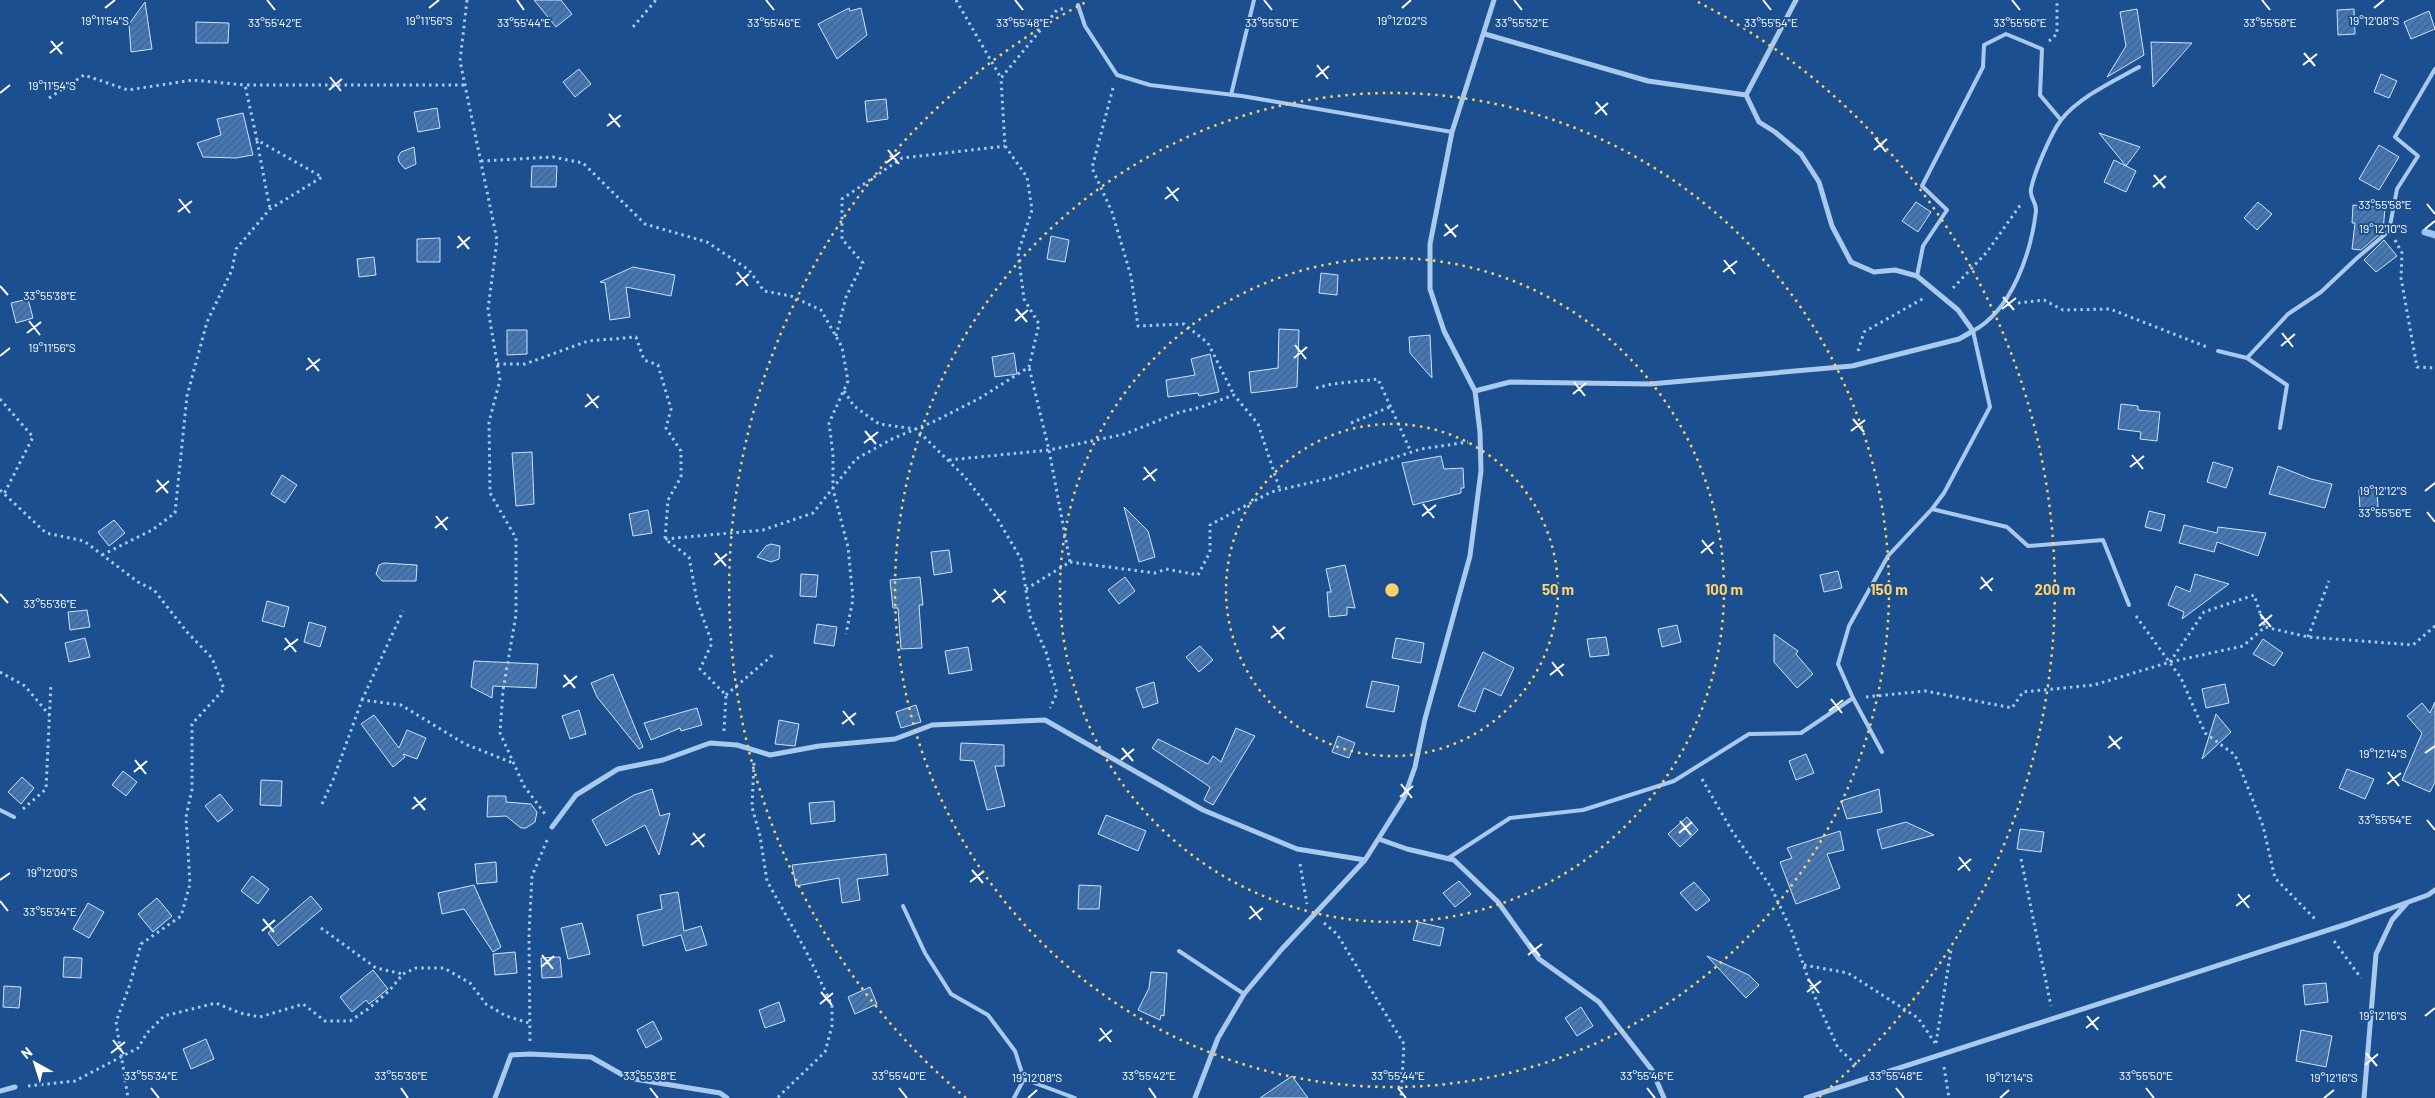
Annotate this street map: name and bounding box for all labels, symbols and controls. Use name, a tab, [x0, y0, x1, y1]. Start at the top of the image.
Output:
text: 19°11'54"S	[81, 13, 129, 27]
text: 19°11'56"S	[405, 13, 453, 27]
text: 19°12'02"S	[1377, 13, 1427, 27]
text: 19°12'08"S	[2349, 13, 2399, 27]
text: 33°55'42"E	[248, 15, 302, 29]
text: 33°55'44"E	[497, 15, 551, 29]
text: 33°55'46"E	[747, 15, 801, 29]
text: 33°55'48"E	[996, 15, 1050, 29]
text: 33°55'50"E	[1245, 15, 1299, 29]
text: 33°55'52"E	[1495, 15, 1549, 29]
text: 33°55'54"E	[1744, 15, 1798, 29]
text: 33°55'56"E	[1993, 15, 2047, 29]
text: 33°55'58"E	[2243, 15, 2297, 29]
text: 19°11'54"S	[28, 78, 76, 92]
text: 33°55'58"E	[2358, 197, 2412, 211]
text: 19°12'10"S	[2359, 221, 2407, 235]
text: 33°55'38"E	[23, 288, 77, 302]
text: 19°11'56"S	[28, 340, 76, 354]
text: 19°12'12"S	[2359, 483, 2407, 497]
text: 33°55'56"E	[2358, 505, 2412, 519]
text: 50 m	[1542, 580, 1574, 598]
text: 100 m	[1705, 580, 1743, 598]
text: 150 m	[1870, 580, 1908, 598]
text: 200 m	[2034, 580, 2076, 598]
centre of rings	[1383, 581, 1401, 599]
text: 33°55'36"E	[23, 596, 77, 610]
text: 19°12'14"S	[2359, 746, 2407, 760]
text: 33°55'54"E	[2358, 812, 2412, 826]
text: 19°12'00"S	[27, 865, 77, 879]
text: 33°55'34"E	[23, 904, 77, 918]
text: 19°12'16"S	[2359, 1008, 2407, 1022]
north arrow	[10, 1038, 60, 1088]
text: N	[18, 1043, 35, 1062]
text: 33°55'34"E	[124, 1068, 178, 1082]
text: 33°55'36"E	[374, 1068, 428, 1082]
text: 33°55'38"E	[623, 1068, 677, 1082]
text: 33°55'40"E	[872, 1068, 926, 1082]
text: 33°55'42"E	[1122, 1068, 1176, 1082]
text: 33°55'44"E	[1371, 1068, 1425, 1082]
text: 33°55'46"E	[1620, 1068, 1674, 1082]
text: 33°55'48"E	[1869, 1068, 1923, 1082]
text: 33°55'50"E	[2119, 1068, 2173, 1082]
text: 19°12'08"S	[1012, 1070, 1062, 1084]
text: 19°12'14"S	[1985, 1070, 2033, 1084]
text: 19°12'16"S	[2310, 1070, 2358, 1084]

